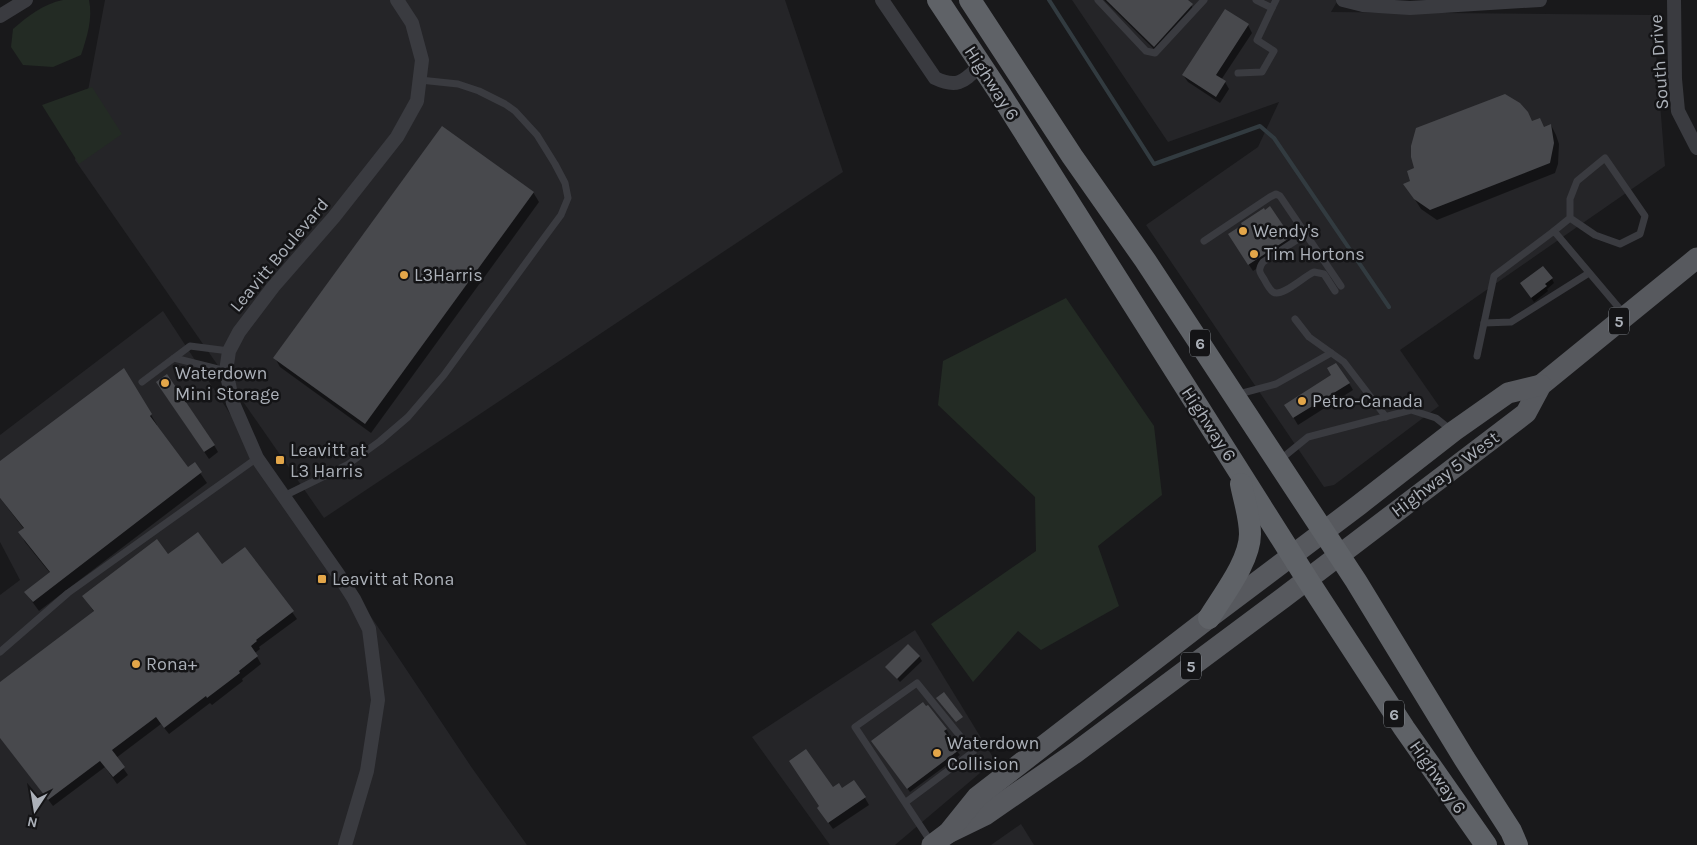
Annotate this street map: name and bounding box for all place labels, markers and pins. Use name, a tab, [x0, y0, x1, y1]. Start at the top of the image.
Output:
place label: Wendy's	[1253, 220, 1320, 242]
marker: Wendy's	[1237, 225, 1249, 237]
place label: Tim Hortons	[1264, 243, 1365, 265]
marker: Tim Hortons	[1248, 248, 1260, 260]
place label: L3Harris	[414, 264, 483, 286]
marker: L3Harris	[398, 269, 410, 281]
place label: Waterdown Mini Storage	[175, 362, 279, 405]
marker: Waterdown Mini Storage	[159, 377, 171, 389]
place label: Petro-Canada	[1312, 390, 1423, 412]
marker: Petro-Canada	[1296, 395, 1308, 407]
place label: Leavitt at L3 Harris	[290, 439, 367, 482]
marker: Leavitt at L3 Harris	[274, 454, 286, 466]
place label: Leavitt at Rona	[332, 568, 454, 590]
marker: Leavitt at Rona	[316, 573, 328, 585]
place label: Rona+	[146, 653, 198, 675]
marker: Rona+	[130, 658, 142, 670]
place label: Waterdown Collision	[947, 732, 1039, 775]
marker: Waterdown Collision	[931, 747, 943, 759]

